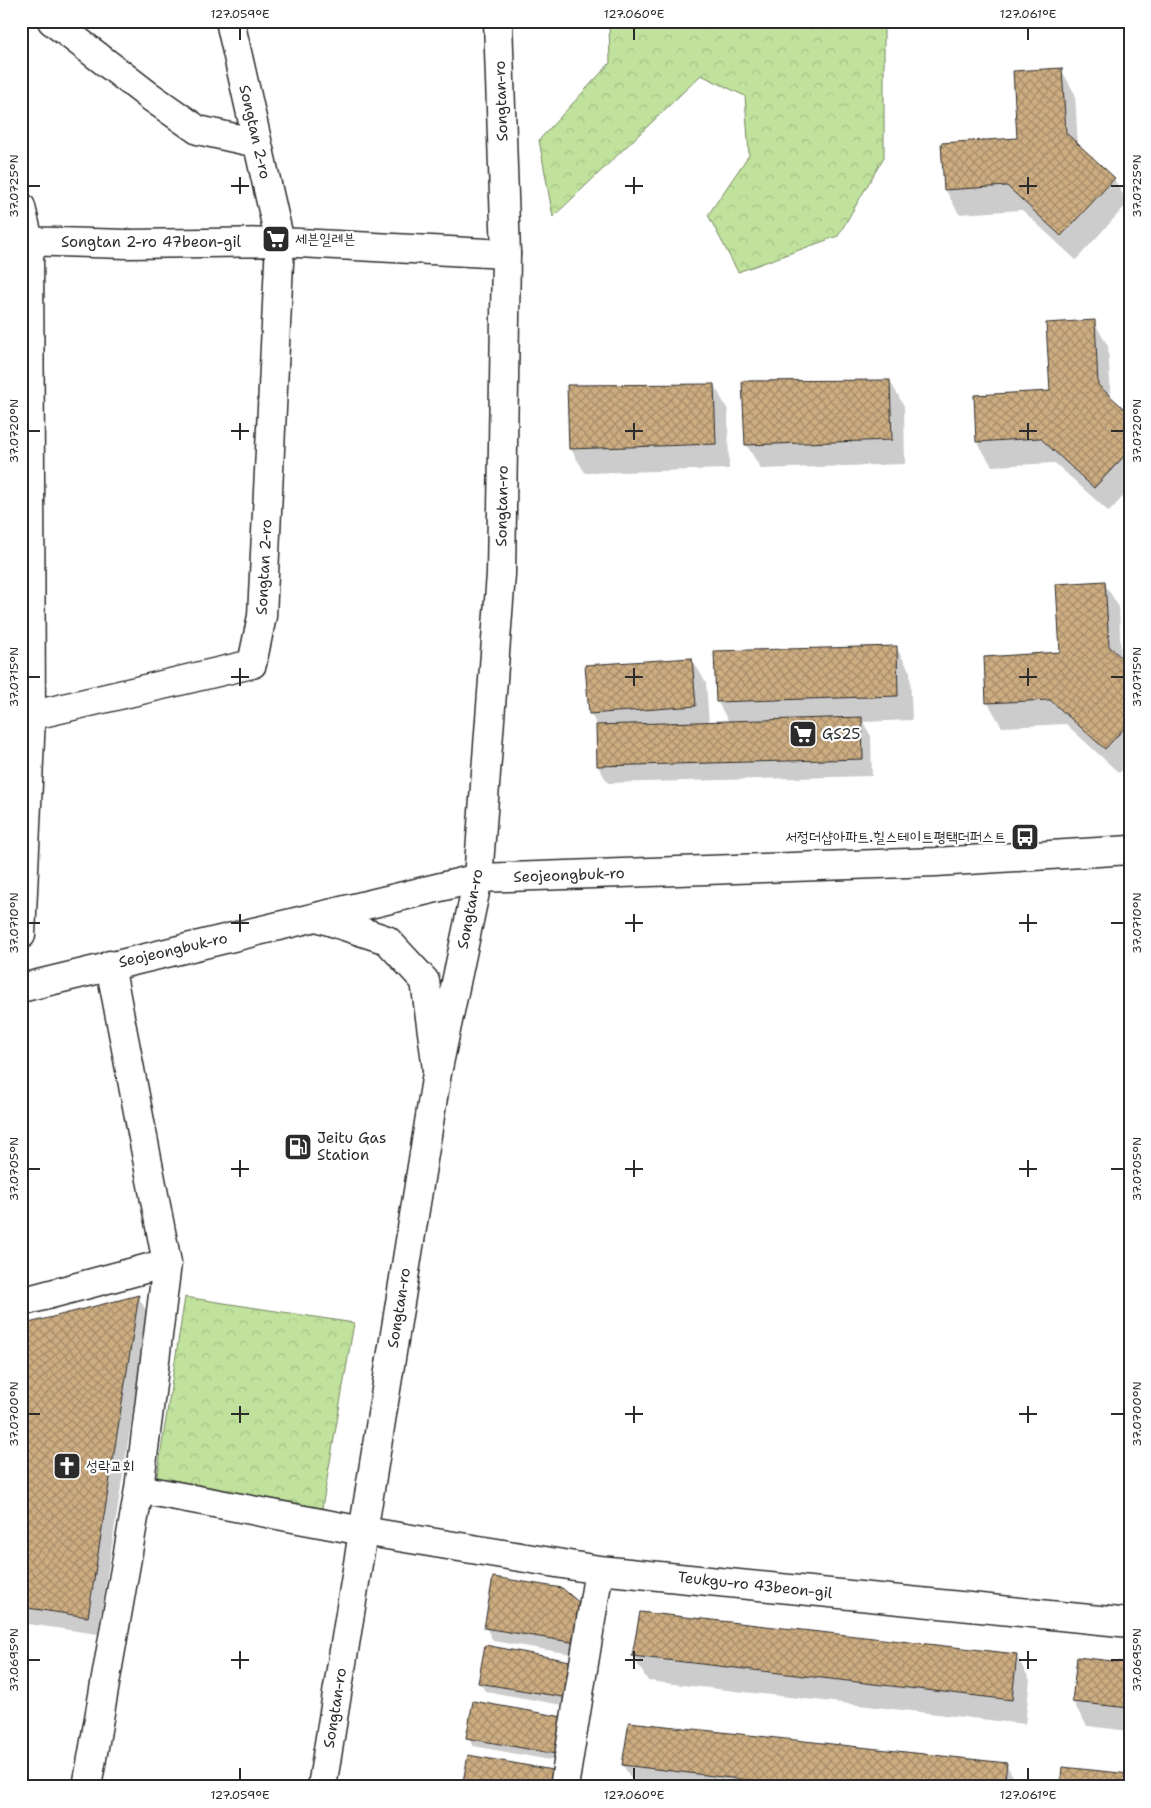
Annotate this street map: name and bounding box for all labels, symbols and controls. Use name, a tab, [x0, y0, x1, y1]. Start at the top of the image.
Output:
text: 127.059°E	[210, 6, 270, 22]
text: 127.060°E	[604, 6, 664, 22]
text: 127.061°E	[1000, 6, 1056, 22]
street label: Songtan-ro	[490, 60, 512, 142]
street label: Songtan 2-ro	[234, 83, 276, 181]
text: 37.0725°N	[6, 154, 22, 218]
text: 37.0725°N	[1129, 154, 1145, 218]
supermarket icon: 세븐일레븐	[261, 224, 291, 254]
place label: 세븐일레븐	[295, 229, 355, 249]
street label: Songtan 2-ro 47beon-gil	[61, 232, 242, 252]
text: 37.0720°N	[6, 399, 22, 463]
text: 37.0720°N	[1129, 399, 1145, 463]
street label: Songtan-ro	[491, 465, 513, 547]
street label: Songtan 2-ro	[252, 519, 276, 615]
text: 37.0715°N	[6, 647, 22, 707]
text: 37.0715°N	[1129, 647, 1145, 707]
supermarket icon: GS25	[788, 719, 818, 749]
place label: GS25	[822, 724, 861, 744]
bus stop icon: 서정더샵아파트.힐스테이트평택더퍼스트	[1010, 822, 1040, 852]
place label: 서정더샵아파트.힐스테이트평택더퍼스트	[785, 827, 1006, 847]
street label: Seojeongbuk-ro	[513, 863, 625, 887]
street label: Songtan-ro	[452, 867, 488, 951]
text: 37.0710°N	[6, 892, 22, 954]
text: 37.0710°N	[1129, 892, 1145, 954]
street label: Seojeongbuk-ro	[117, 928, 229, 972]
place label: Jeitu Gas Station	[317, 1128, 386, 1165]
fuel station icon: Jeitu Gas Station	[283, 1132, 313, 1162]
text: 37.0705°N	[6, 1137, 22, 1201]
text: 37.0705°N	[1129, 1137, 1145, 1201]
street label: Songtan-ro	[383, 1266, 415, 1350]
text: 37.0700°N	[6, 1381, 22, 1447]
text: 37.0700°N	[1129, 1381, 1145, 1447]
church icon: 성락교회	[52, 1451, 82, 1481]
place label: 성락교회	[86, 1456, 134, 1476]
street label: Teukgu-ro 43beon-gil	[677, 1567, 834, 1603]
text: 37.0695°N	[6, 1628, 22, 1692]
text: 37.0695°N	[1129, 1628, 1145, 1692]
street label: Songtan-ro	[319, 1666, 351, 1750]
text: 127.059°E	[210, 1787, 270, 1803]
text: 127.060°E	[604, 1787, 664, 1803]
text: 127.061°E	[1000, 1787, 1056, 1803]

